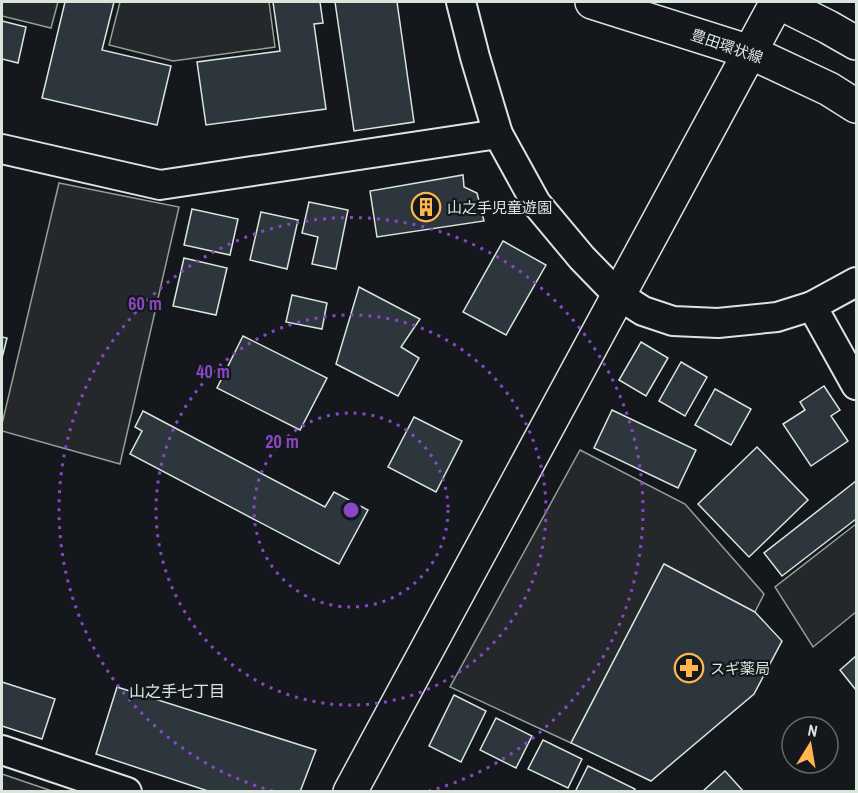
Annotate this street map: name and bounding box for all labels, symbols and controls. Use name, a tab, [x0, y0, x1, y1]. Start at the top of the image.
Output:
street label: 豊田環状線	[688, 24, 766, 68]
building icon: 山之手児童遊園	[410, 191, 442, 223]
place label: 山之手児童遊園	[447, 197, 552, 218]
text: 60 m	[128, 291, 162, 316]
text: 40 m	[196, 359, 230, 384]
text: 20 m	[265, 429, 299, 454]
centre of rings	[341, 500, 361, 520]
pharmacy icon: スギ薬局	[673, 652, 705, 684]
place label: スギ薬局	[710, 658, 770, 679]
district label: 山之手七丁目	[129, 680, 225, 702]
north arrow	[780, 715, 840, 775]
text: N	[806, 719, 820, 742]

